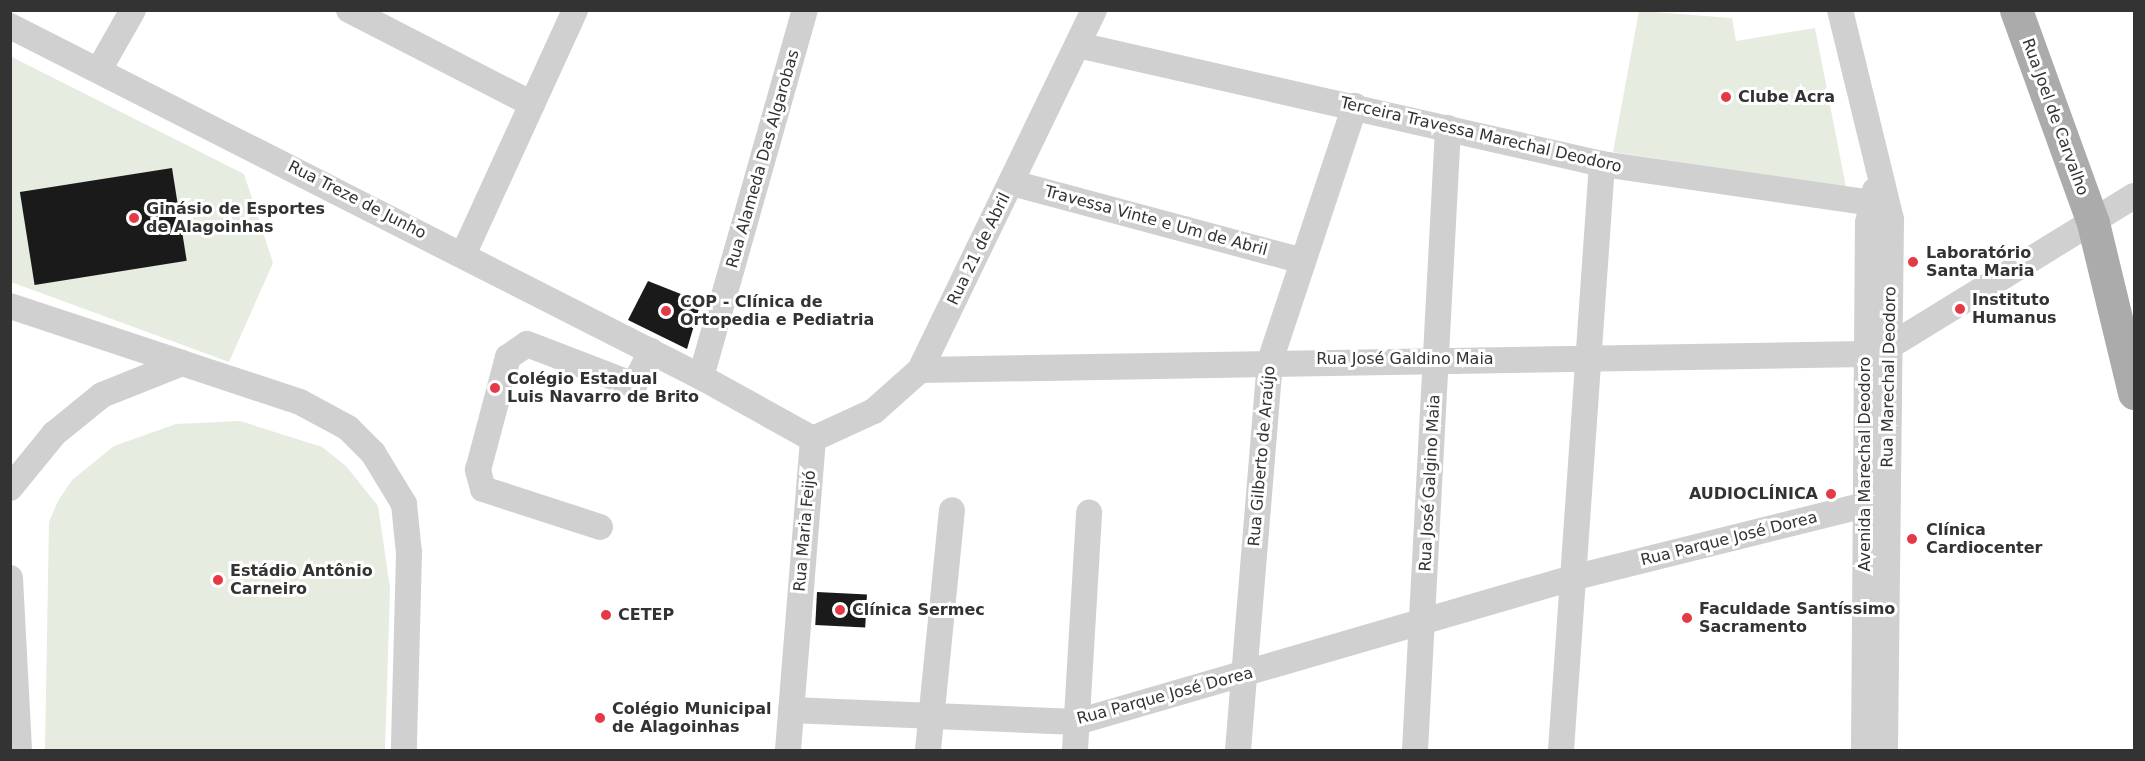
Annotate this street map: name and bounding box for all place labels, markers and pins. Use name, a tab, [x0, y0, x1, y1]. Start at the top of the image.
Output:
place label: Clube Acra	[1738, 87, 1835, 107]
marker: Clube Acra	[1719, 90, 1733, 104]
place label: Ginásio de Esportes de Alagoinhas	[146, 199, 325, 237]
marker: Ginásio de Esportes de Alagoinhas	[127, 211, 141, 225]
place label: Laboratório Santa Maria	[1926, 243, 2035, 281]
marker: Laboratório Santa Maria	[1904, 253, 1922, 271]
place label: Instituto Humanus	[1972, 290, 2057, 328]
place label: COP - Clínica de Ortopedia e Pediatria	[680, 292, 874, 330]
marker: COP - Clínica de Ortopedia e Pediatria	[657, 302, 675, 320]
marker: Instituto Humanus	[1953, 302, 1967, 316]
place label: Colégio Estadual Luis Navarro de Brito	[507, 369, 699, 407]
marker: Colégio Estadual Luis Navarro de Brito	[488, 381, 502, 395]
place label: AUDIOCLÍNICA	[1689, 484, 1818, 504]
marker: AUDIOCLÍNICA	[1822, 485, 1840, 503]
place label: Clínica Cardiocenter	[1926, 520, 2042, 558]
marker: Clínica Cardiocenter	[1903, 530, 1921, 548]
place label: Estádio Antônio Carneiro	[230, 561, 373, 599]
marker: Estádio Antônio Carneiro	[211, 573, 225, 587]
place label: Faculdade Santíssimo Sacramento	[1699, 599, 1895, 637]
place label: Clínica Sermec	[852, 600, 985, 620]
marker: Clínica Sermec	[833, 603, 847, 617]
place label: CETEP	[618, 605, 674, 625]
marker: CETEP	[599, 608, 613, 622]
marker: Faculdade Santíssimo Sacramento	[1680, 611, 1694, 625]
place label: Colégio Municipal de Alagoinhas	[612, 699, 771, 737]
marker: Colégio Municipal de Alagoinhas	[593, 711, 607, 725]

